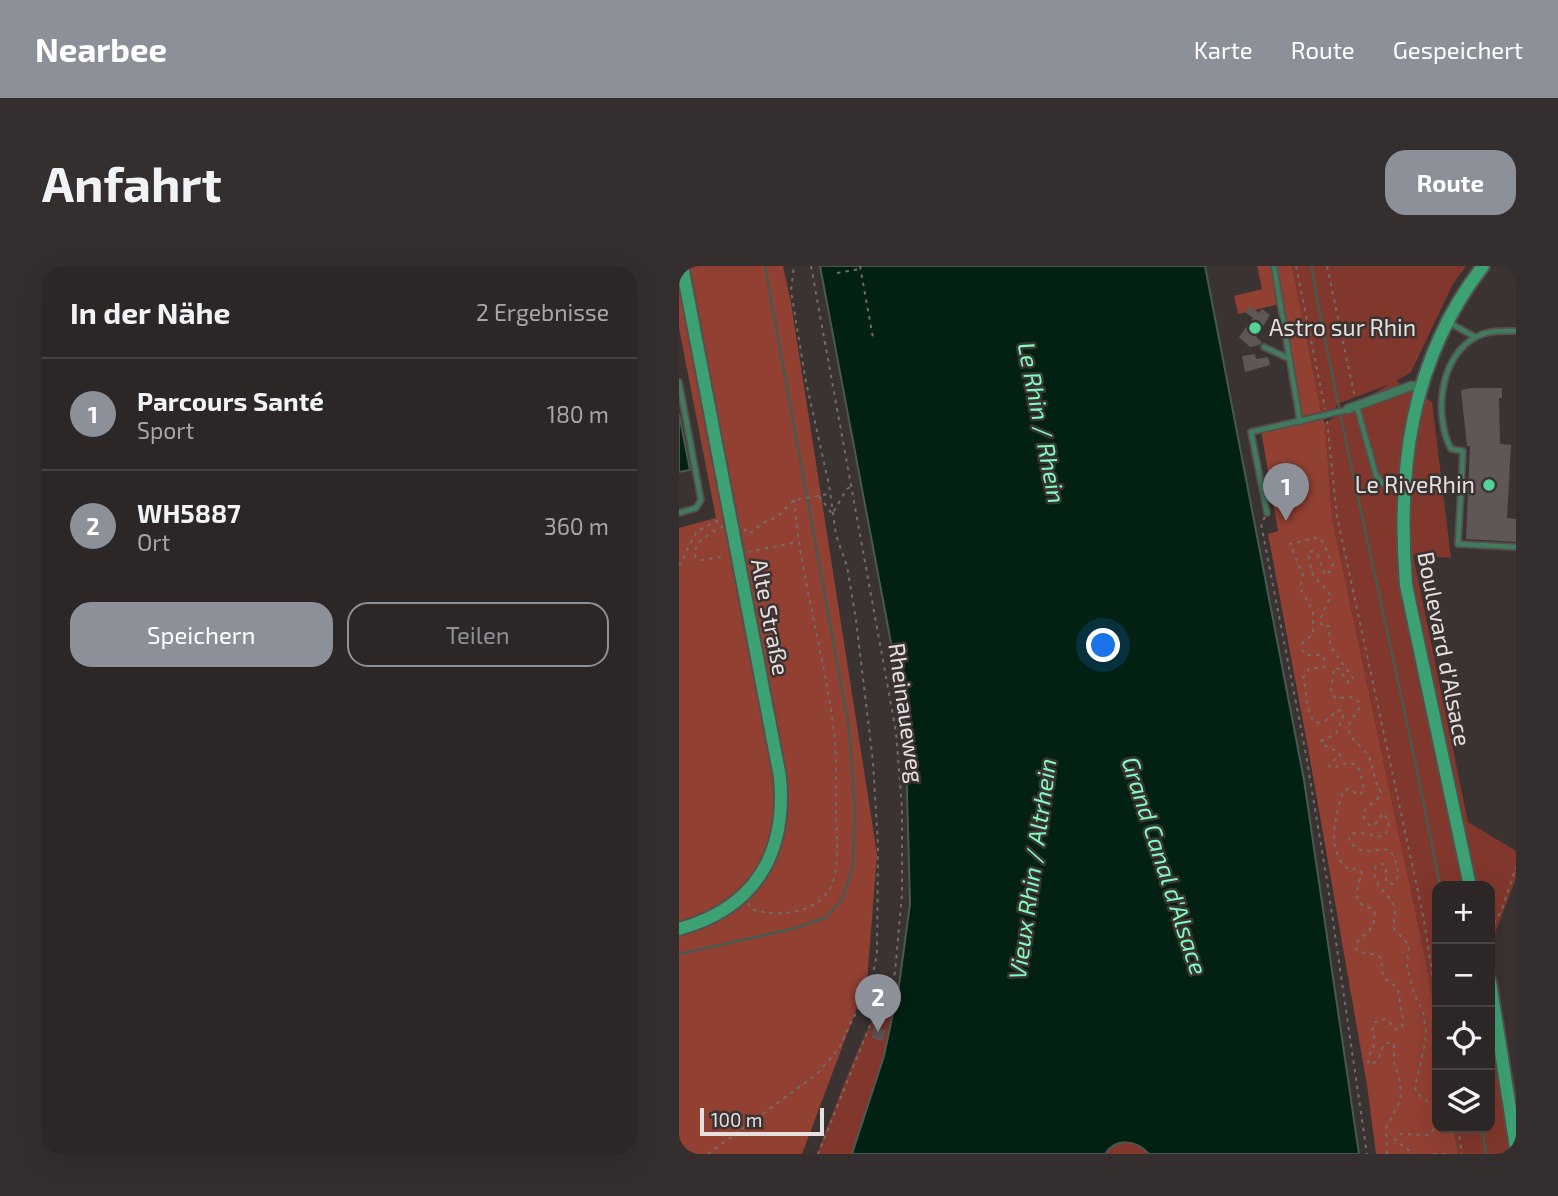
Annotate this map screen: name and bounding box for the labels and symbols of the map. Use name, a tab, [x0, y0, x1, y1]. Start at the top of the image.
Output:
place label: Astro sur Rhin	[1269, 313, 1416, 341]
marker: Astro sur Rhin	[1247, 320, 1263, 336]
water label: Le Rhin / Rhein	[1013, 340, 1072, 506]
pin: 1	[1263, 463, 1309, 521]
place label: Le RiveRhin	[1355, 470, 1475, 498]
marker: Le RiveRhin	[1481, 477, 1497, 493]
street label: Boulevard d'Alsace	[1412, 549, 1478, 748]
street label: Alte Straße	[746, 556, 796, 678]
your location	[1086, 628, 1120, 662]
street label: Rheinaueweg	[883, 641, 931, 785]
water label: Grand Canal d'Alsace	[1116, 753, 1214, 978]
water label: Vieux Rhin / Altrhein	[1002, 756, 1061, 981]
pin: 2	[855, 974, 901, 1032]
scale bar	[700, 1105, 824, 1137]

